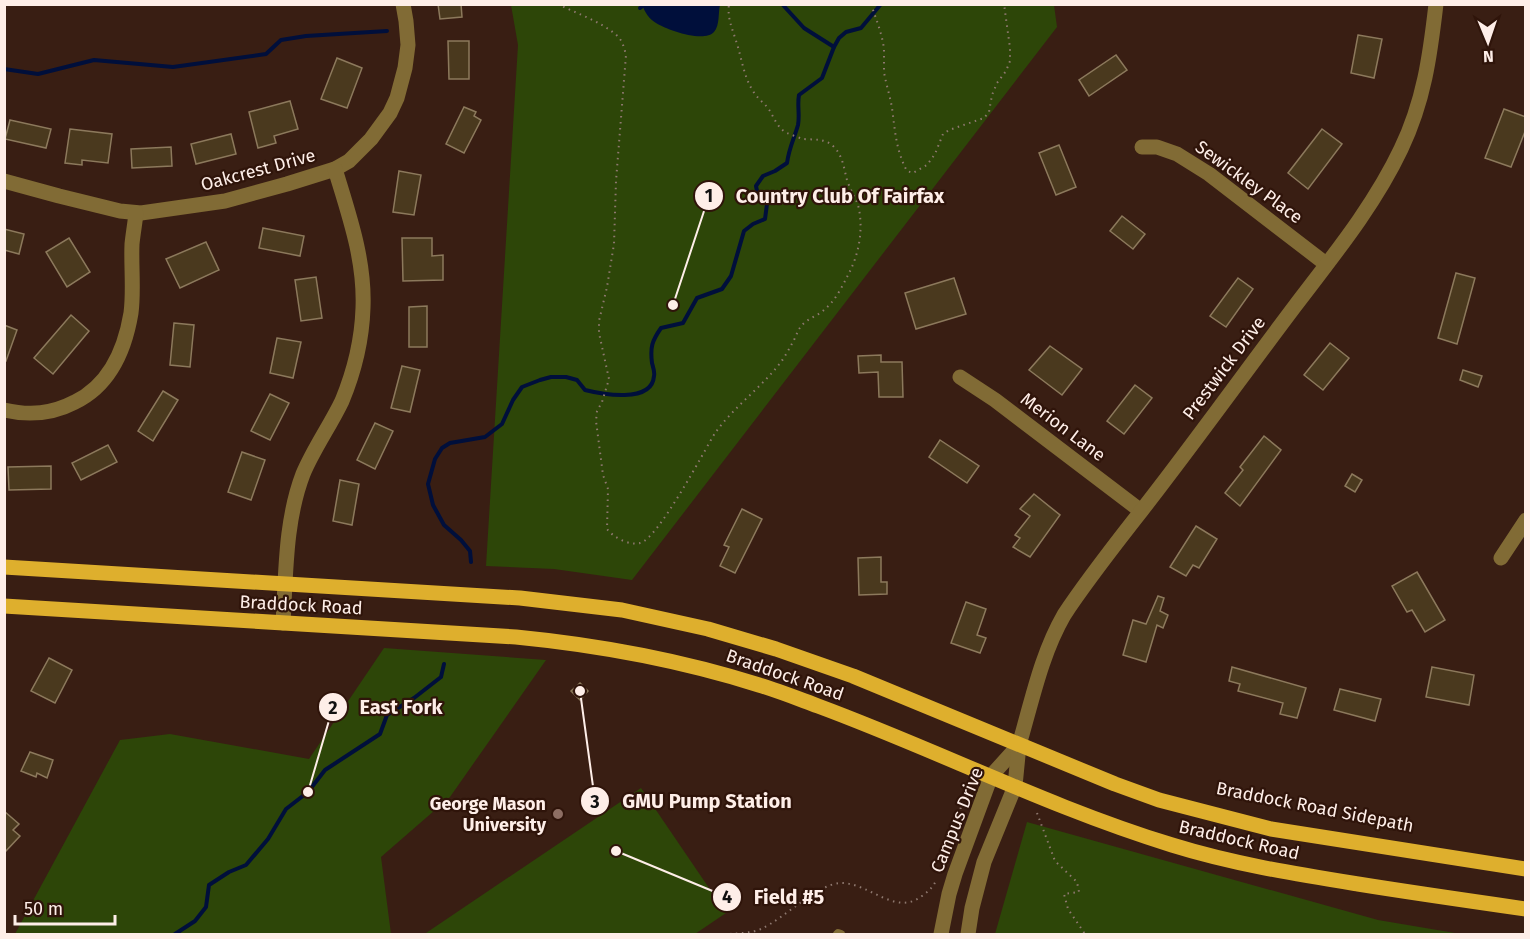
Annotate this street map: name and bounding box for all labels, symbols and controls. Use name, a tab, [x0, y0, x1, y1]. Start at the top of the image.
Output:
north arrow	[1458, 12, 1518, 72]
text: N	[1483, 47, 1494, 66]
street label: Sewickley Place	[1191, 136, 1307, 228]
street label: Oakcrest Drive	[198, 144, 318, 196]
callout: Country Club Of Fairfax	[694, 177, 957, 215]
text: Country Club Of Fairfax	[736, 184, 945, 208]
text: 1	[705, 185, 713, 207]
street label: Prestwick Drive	[1178, 312, 1270, 424]
street label: Merion Lane	[1016, 388, 1110, 466]
street label: Braddock Road	[239, 591, 363, 619]
street label: Braddock Road	[723, 645, 847, 705]
callout: East Fork	[318, 688, 455, 726]
text: East Fork	[360, 695, 443, 719]
text: 2	[328, 697, 338, 719]
street label: Campus Drive	[926, 764, 988, 876]
street label: Braddock Road Sidepath	[1214, 777, 1416, 837]
callout: GMU Pump Station	[580, 782, 804, 820]
text: GMU Pump Station	[622, 789, 792, 813]
text: 3	[589, 791, 600, 813]
place label: George Mason University	[430, 793, 547, 836]
marker: George Mason University	[551, 807, 565, 821]
street label: Braddock Road	[1177, 815, 1301, 865]
callout: Field #5	[712, 878, 836, 916]
text: Field #5	[754, 885, 824, 909]
text: 4	[722, 886, 732, 908]
scale bar	[15, 888, 116, 926]
text: 50 m	[24, 898, 63, 920]

